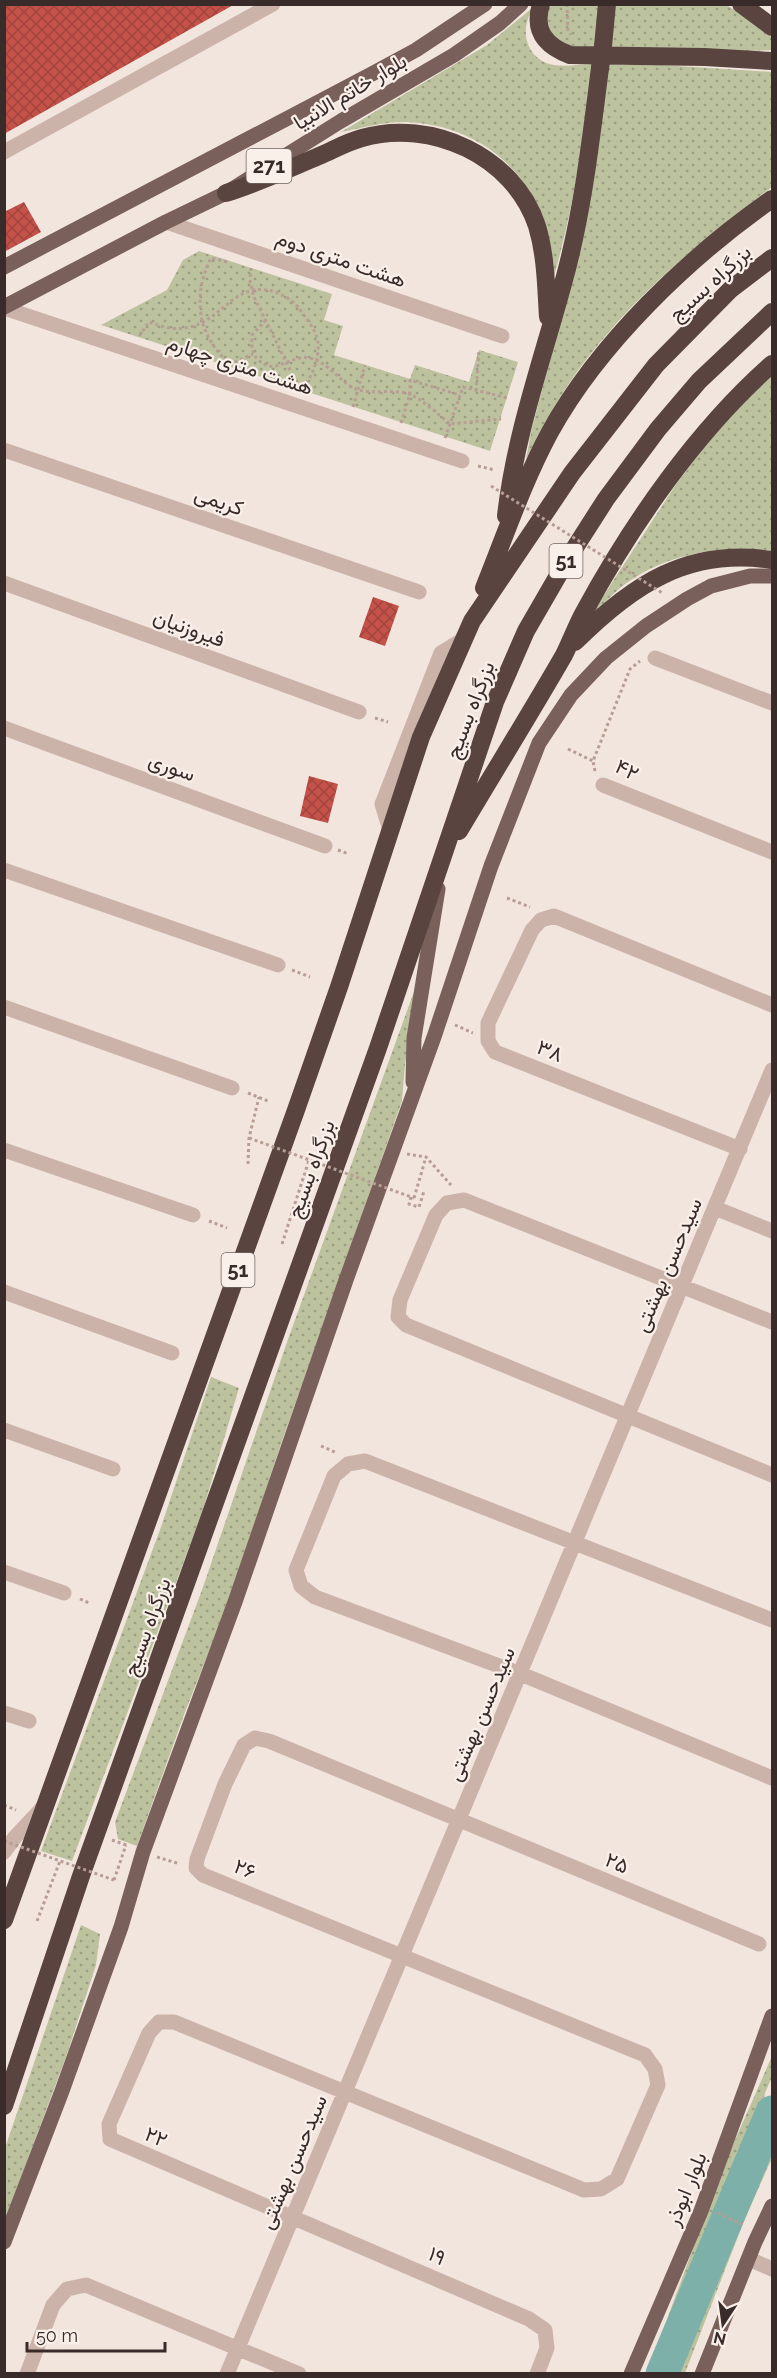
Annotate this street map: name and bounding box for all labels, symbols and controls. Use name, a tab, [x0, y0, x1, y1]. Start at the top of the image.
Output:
street label: بلوار خاتم الانبیا	[289, 48, 412, 137]
road number: 271	[246, 149, 292, 183]
street label: هشت متری دوم	[272, 225, 410, 294]
street label: بزرگراه بسیج	[663, 239, 757, 328]
street label: هشت متری چهارم	[163, 329, 316, 402]
street label: کریمی	[191, 481, 247, 521]
road number: 51	[550, 544, 582, 578]
street label: فیروزنیان	[150, 603, 228, 653]
street label: بزرگراه بسیج	[440, 658, 501, 763]
street label: سوری	[145, 747, 199, 787]
street label: ۴۲	[611, 753, 643, 786]
street label: ۳۸	[533, 1034, 567, 1067]
street label: بزرگراه بسیج	[281, 1116, 342, 1222]
street label: سیدحسن بهشتی	[628, 1194, 708, 1336]
road number: 51	[222, 1253, 254, 1287]
street label: بزرگراه بسیج	[117, 1574, 178, 1680]
street label: سیدحسن بهشتی	[441, 1643, 521, 1785]
street label: ۲۵	[602, 1846, 633, 1879]
street label: ۲۶	[231, 1853, 260, 1884]
street label: سیدحسن بهشتی	[253, 2091, 333, 2233]
street label: ۲۲	[141, 2121, 171, 2152]
street label: بلوار ابوذر	[659, 2148, 713, 2231]
street label: ۱۹	[425, 2241, 450, 2270]
north arrow	[693, 2294, 753, 2354]
scale bar	[27, 2315, 165, 2353]
text: 50 m	[36, 2325, 78, 2346]
text: N	[712, 2327, 728, 2349]

